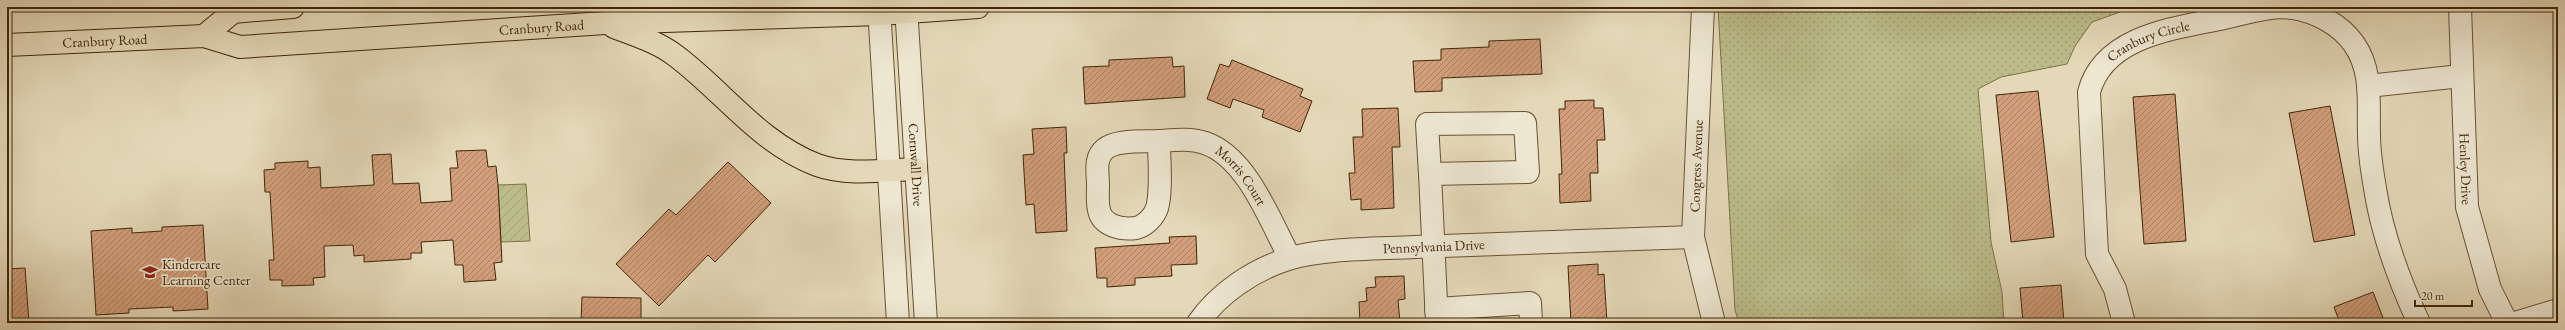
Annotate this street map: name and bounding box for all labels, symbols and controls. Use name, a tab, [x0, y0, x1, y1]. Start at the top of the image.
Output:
street label: Cranbury Road	[498, 15, 586, 39]
street label: Cranbury Circle	[2103, 16, 2192, 66]
street label: Cranbury Road	[62, 30, 149, 51]
street label: Congress Avenue	[1685, 119, 1707, 213]
street label: Cornwall Drive	[904, 123, 928, 207]
street label: Henley Drive	[2455, 133, 2476, 206]
street label: Morris Court	[1212, 141, 1271, 209]
street label: Pennsylvania Drive	[1383, 235, 1485, 257]
place label: Kindercare Learning Center	[162, 255, 251, 289]
school or university icon: Kindercare Learning Center	[141, 263, 159, 281]
scale bar	[2415, 282, 2472, 308]
text: 20 m	[2421, 288, 2445, 304]

